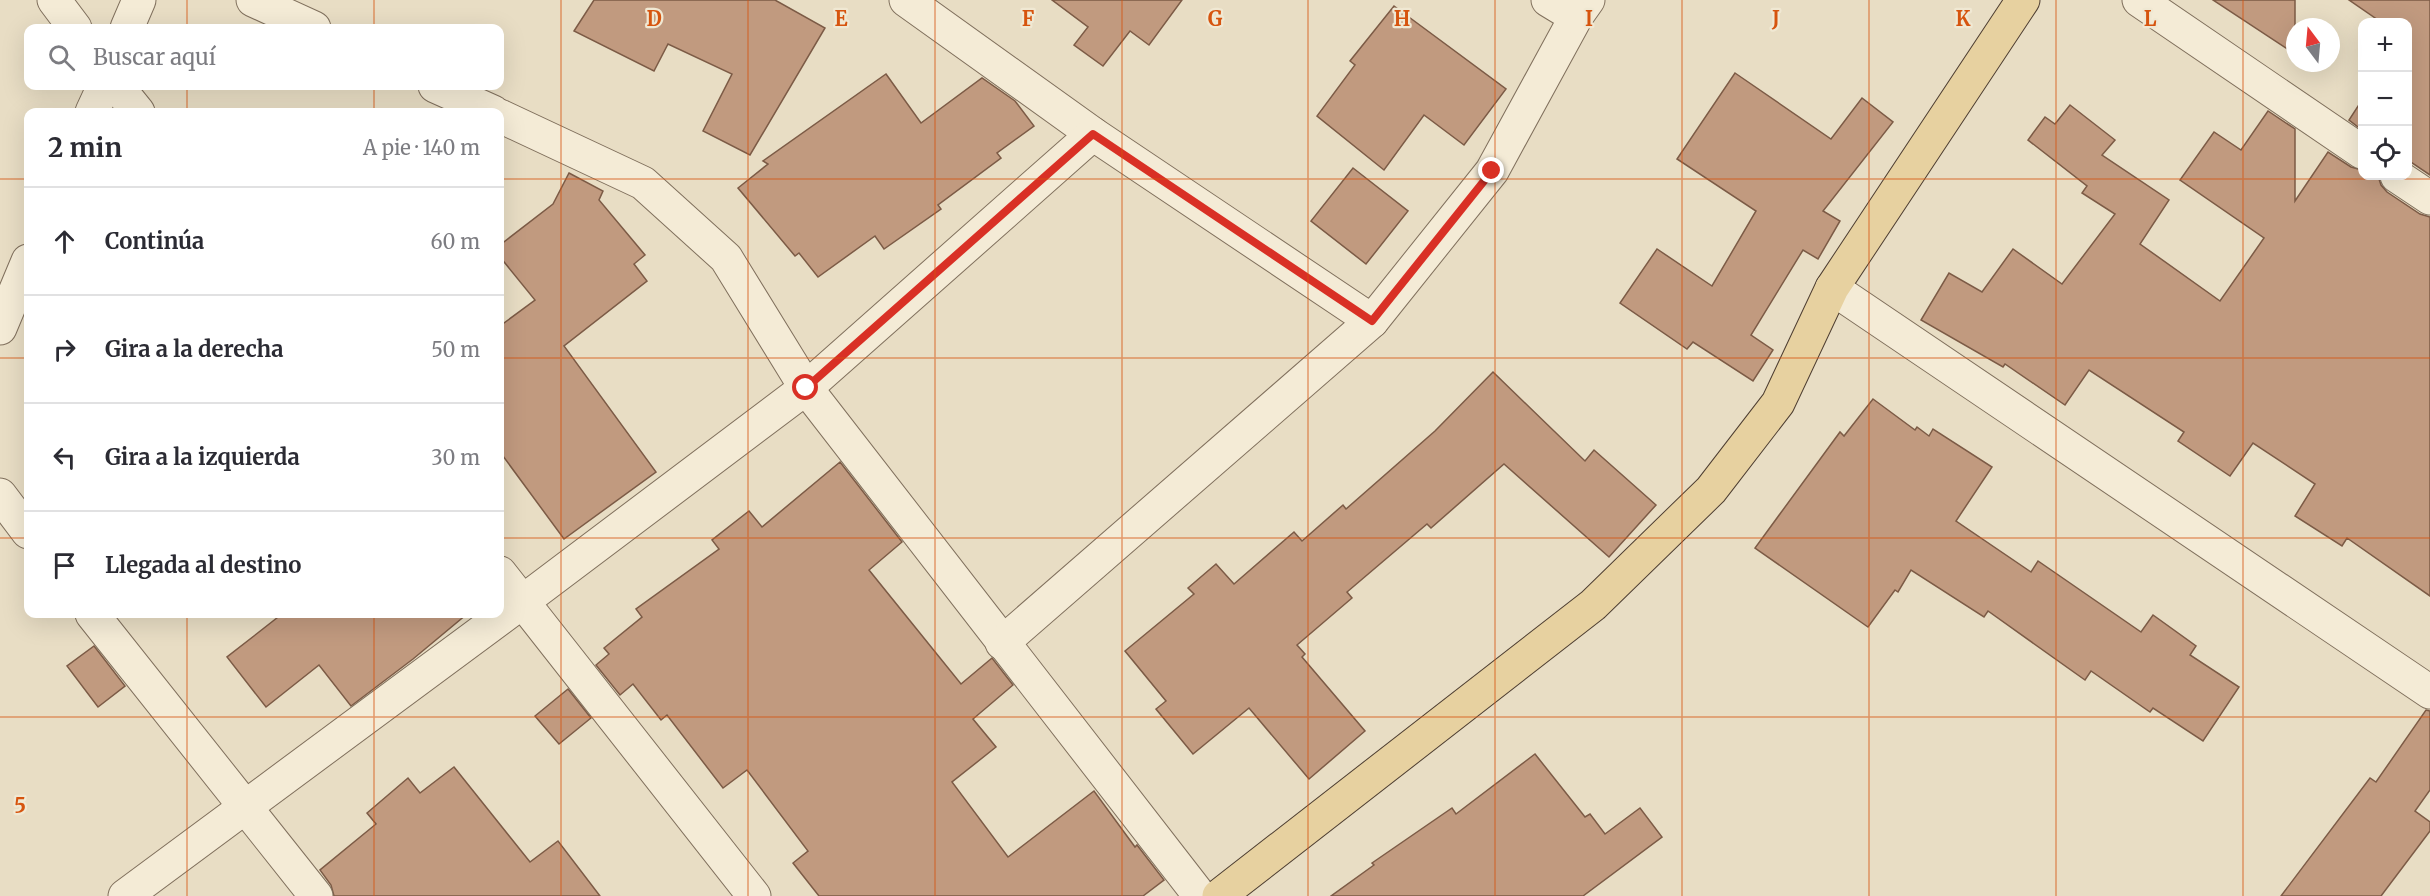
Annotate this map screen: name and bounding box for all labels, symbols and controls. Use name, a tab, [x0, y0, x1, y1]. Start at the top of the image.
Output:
text: D	[646, 6, 662, 31]
text: E	[834, 6, 848, 31]
text: F	[1022, 6, 1035, 31]
text: G	[1208, 6, 1223, 31]
text: H	[1394, 6, 1410, 31]
text: I	[1585, 6, 1593, 31]
text: J	[1771, 6, 1780, 31]
text: K	[1956, 6, 1971, 31]
text: L	[2144, 6, 2157, 31]
north arrow	[2286, 18, 2340, 72]
map controls	[2358, 18, 2412, 180]
button: +	[2358, 18, 2412, 72]
search box	[24, 24, 504, 90]
icon: search	[45, 41, 78, 74]
text: Buscar aquí	[93, 43, 216, 71]
button: −	[2358, 72, 2412, 126]
button: locate	[2358, 126, 2412, 180]
text: 2 min	[48, 131, 122, 164]
text: A pie · 140 m	[363, 135, 480, 160]
route end	[1478, 157, 1504, 183]
icon: ahead	[48, 225, 81, 258]
text: Continúa	[105, 227, 204, 255]
text: 60 m	[430, 229, 480, 254]
icon: right	[48, 333, 81, 366]
text: Gira a la derecha	[105, 335, 283, 363]
text: 50 m	[431, 337, 480, 362]
route start	[792, 374, 818, 400]
icon: left	[48, 441, 81, 474]
text: Gira a la izquierda	[105, 443, 300, 471]
text: 30 m	[431, 445, 480, 470]
icon: arrive	[48, 549, 81, 582]
text: Llegada al destino	[105, 551, 301, 579]
text: 5	[14, 793, 26, 818]

